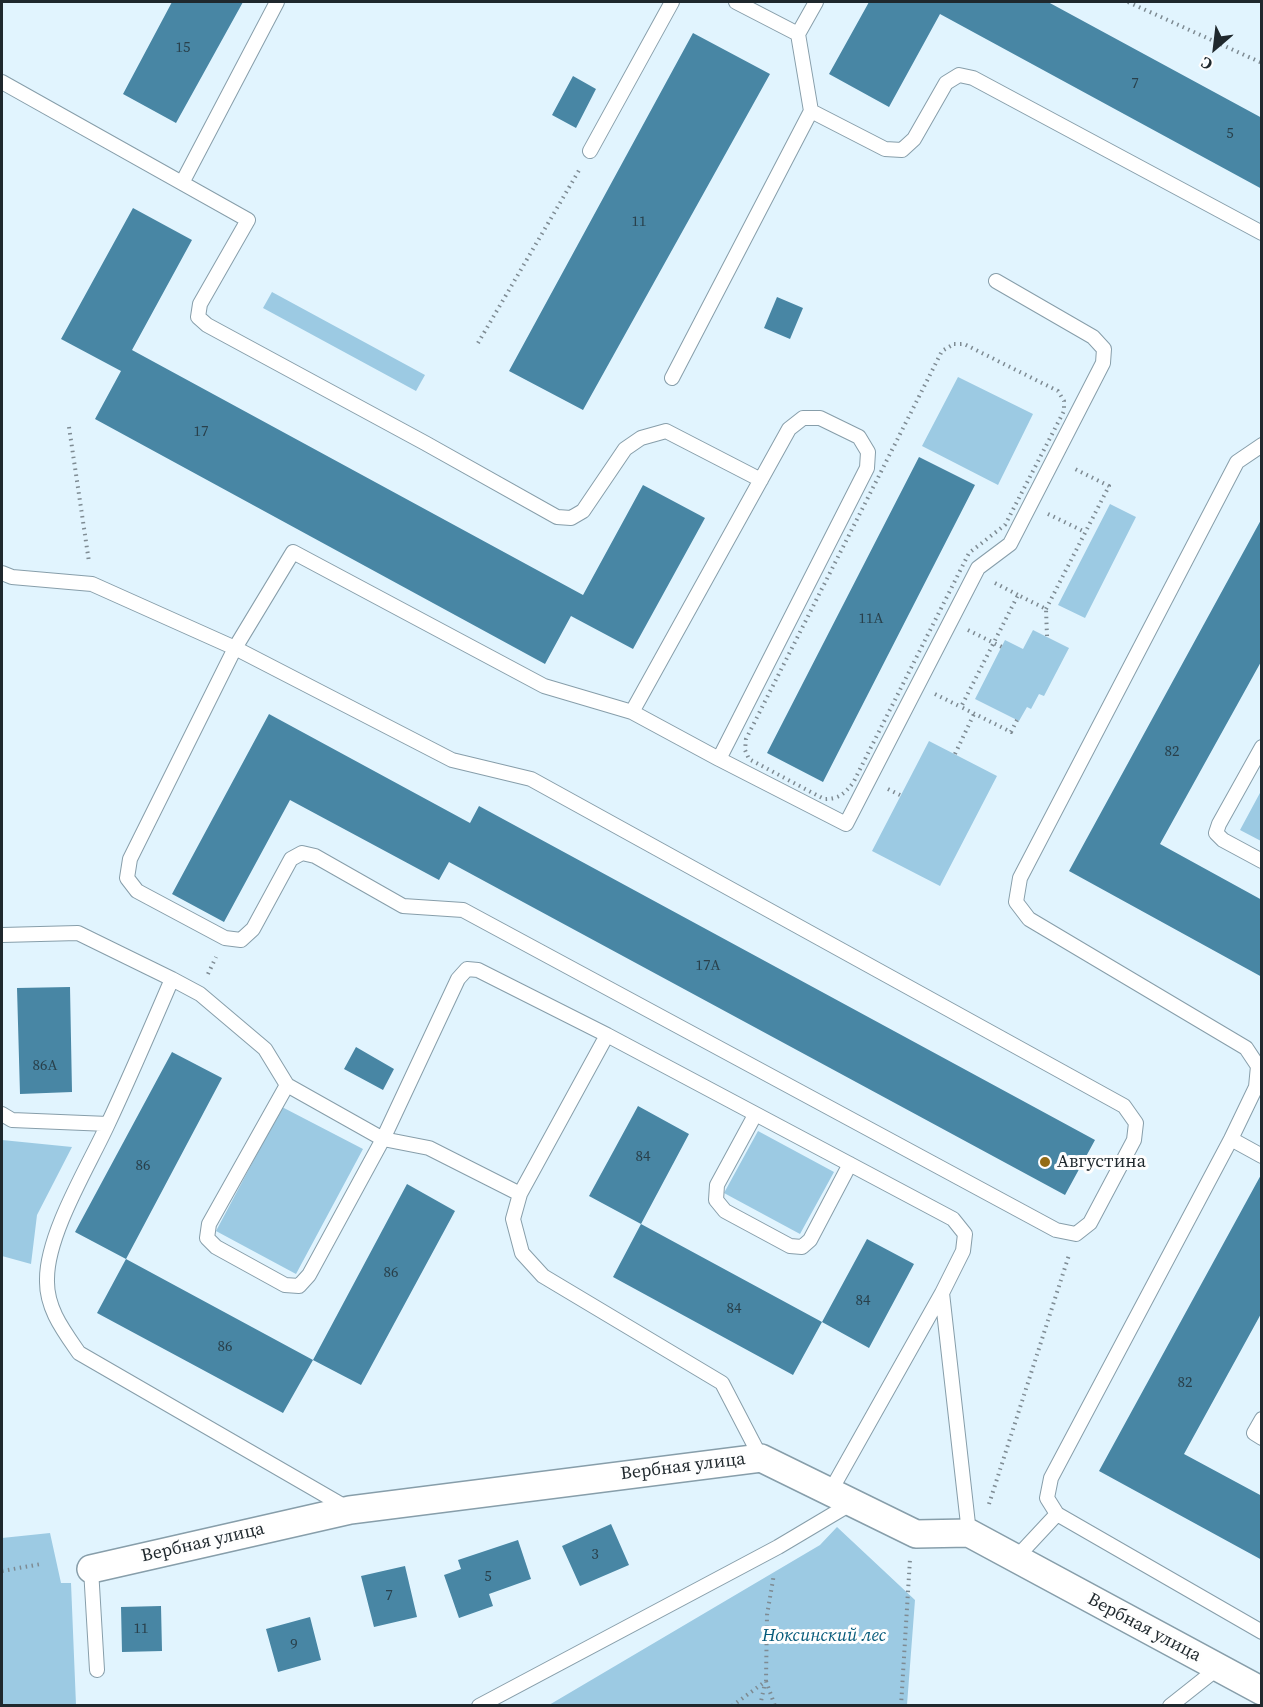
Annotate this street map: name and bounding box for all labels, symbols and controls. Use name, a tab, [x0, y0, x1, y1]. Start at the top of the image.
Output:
north arrow	[1185, 18, 1245, 78]
house number: 15	[176, 39, 190, 57]
text: С	[1197, 52, 1216, 76]
house number: 7	[1131, 75, 1139, 93]
house number: 5	[1226, 125, 1234, 143]
house number: 11	[632, 213, 646, 231]
house number: 17	[194, 423, 208, 441]
house number: 11А	[859, 610, 883, 628]
house number: 82	[1165, 743, 1179, 761]
house number: 17А	[696, 957, 720, 975]
house number: 86А	[33, 1057, 57, 1075]
house number: 84	[636, 1148, 650, 1166]
place label: Августина	[1057, 1151, 1146, 1173]
marker: Августина	[1038, 1155, 1052, 1169]
house number: 86	[136, 1157, 150, 1175]
house number: 86	[384, 1264, 398, 1282]
house number: 84	[856, 1292, 870, 1310]
house number: 84	[727, 1300, 741, 1318]
house number: 86	[218, 1338, 232, 1356]
house number: 82	[1178, 1374, 1192, 1392]
street label: Вербная улица	[619, 1449, 747, 1485]
street label: Вербная улица	[139, 1518, 267, 1568]
house number: 3	[591, 1546, 599, 1564]
house number: 5	[484, 1568, 492, 1586]
house number: 7	[385, 1587, 393, 1605]
street label: Вербная улица	[1083, 1589, 1205, 1667]
house number: 11	[134, 1620, 148, 1638]
park label: Ноксинский лес	[762, 1625, 886, 1647]
house number: 9	[290, 1636, 298, 1654]

